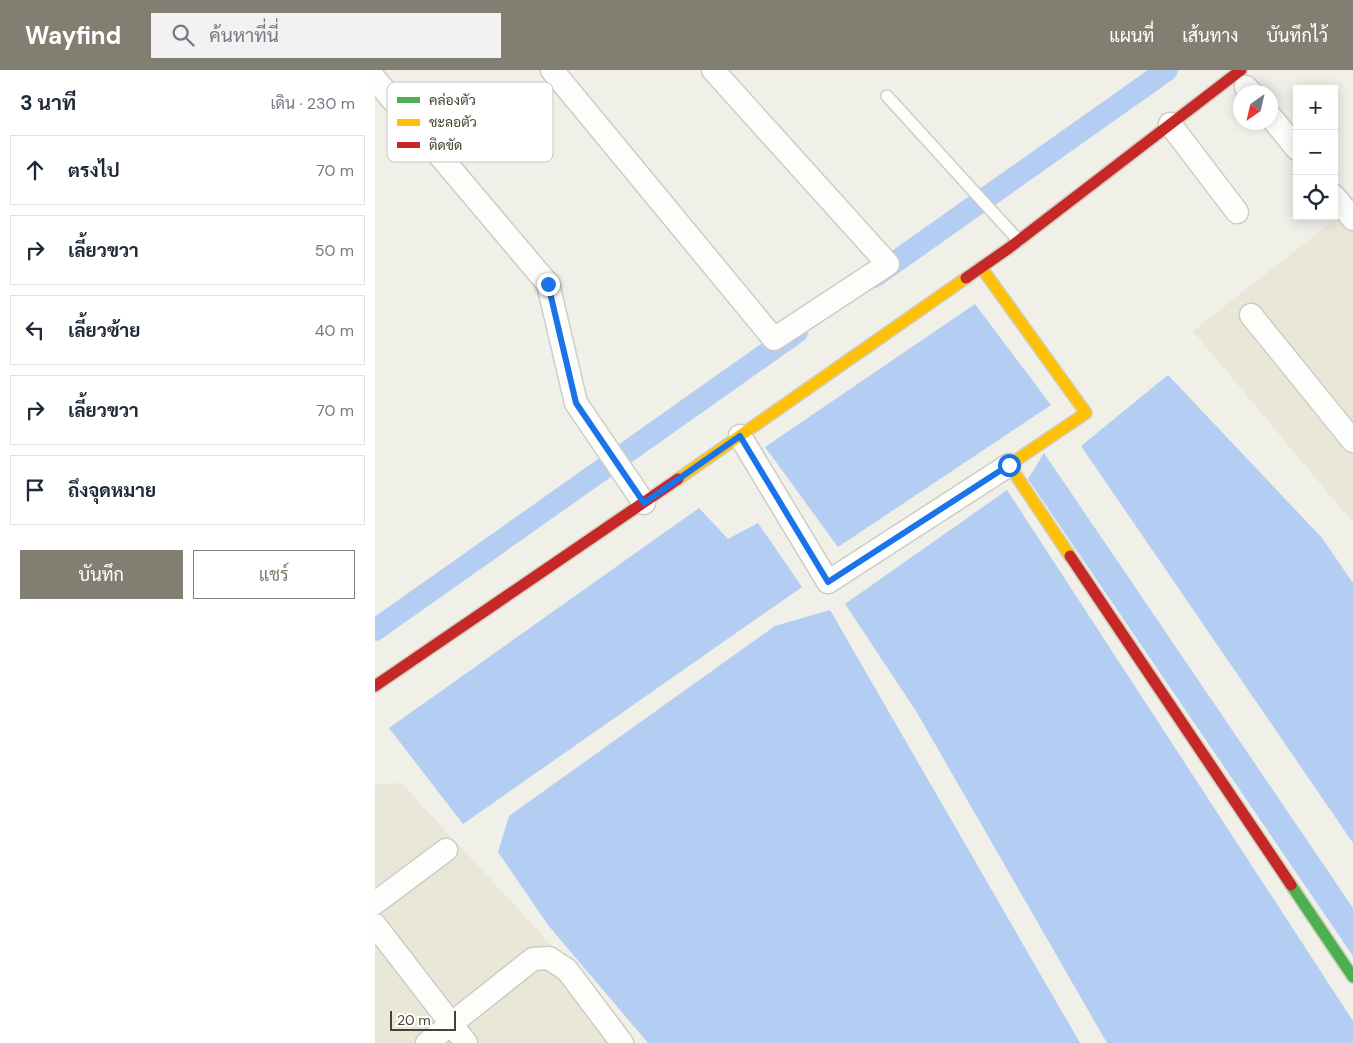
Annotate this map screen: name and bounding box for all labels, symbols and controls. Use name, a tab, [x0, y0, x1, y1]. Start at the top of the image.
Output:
search box	[151, 13, 501, 58]
text: Wayfind	[25, 20, 121, 51]
icon: search	[169, 21, 197, 49]
text: ค้นหาที่นี่	[209, 23, 279, 48]
text: แผนที่	[1109, 24, 1154, 48]
text: เส้นทาง	[1182, 24, 1238, 48]
text: บันทึกไว้	[1266, 24, 1328, 48]
legend	[387, 82, 553, 162]
north arrow	[1233, 85, 1278, 130]
map controls	[1293, 85, 1338, 220]
button: +	[1293, 85, 1338, 130]
text: 3 นาที	[20, 89, 76, 117]
text: คล่องตัว	[429, 91, 476, 109]
text: เดิน · 230 m	[271, 93, 355, 114]
text: ชะลอตัว	[429, 113, 477, 131]
button: −	[1293, 130, 1338, 175]
text: ติดขัด	[429, 136, 462, 154]
icon: ahead	[21, 156, 49, 184]
text: ตรงไป	[68, 158, 120, 183]
text: 70 m	[316, 160, 354, 181]
button: locate	[1293, 175, 1338, 220]
icon: right	[21, 236, 49, 264]
text: เลี้ยวขวา	[68, 238, 139, 263]
text: 50 m	[315, 240, 354, 261]
route end	[537, 273, 560, 296]
icon: left	[21, 316, 49, 344]
text: เลี้ยวซ้าย	[68, 318, 140, 343]
text: 40 m	[315, 320, 354, 341]
icon: right	[21, 396, 49, 424]
text: เลี้ยวขวา	[68, 398, 139, 423]
text: 70 m	[316, 400, 354, 421]
route start	[998, 454, 1021, 477]
icon: arrive	[21, 476, 49, 504]
text: ถึงจุดหมาย	[68, 478, 156, 503]
button: บันทึก	[20, 550, 183, 599]
button: แชร์	[193, 550, 355, 599]
scale bar	[390, 1008, 456, 1031]
text: 20 m	[397, 1011, 431, 1029]

